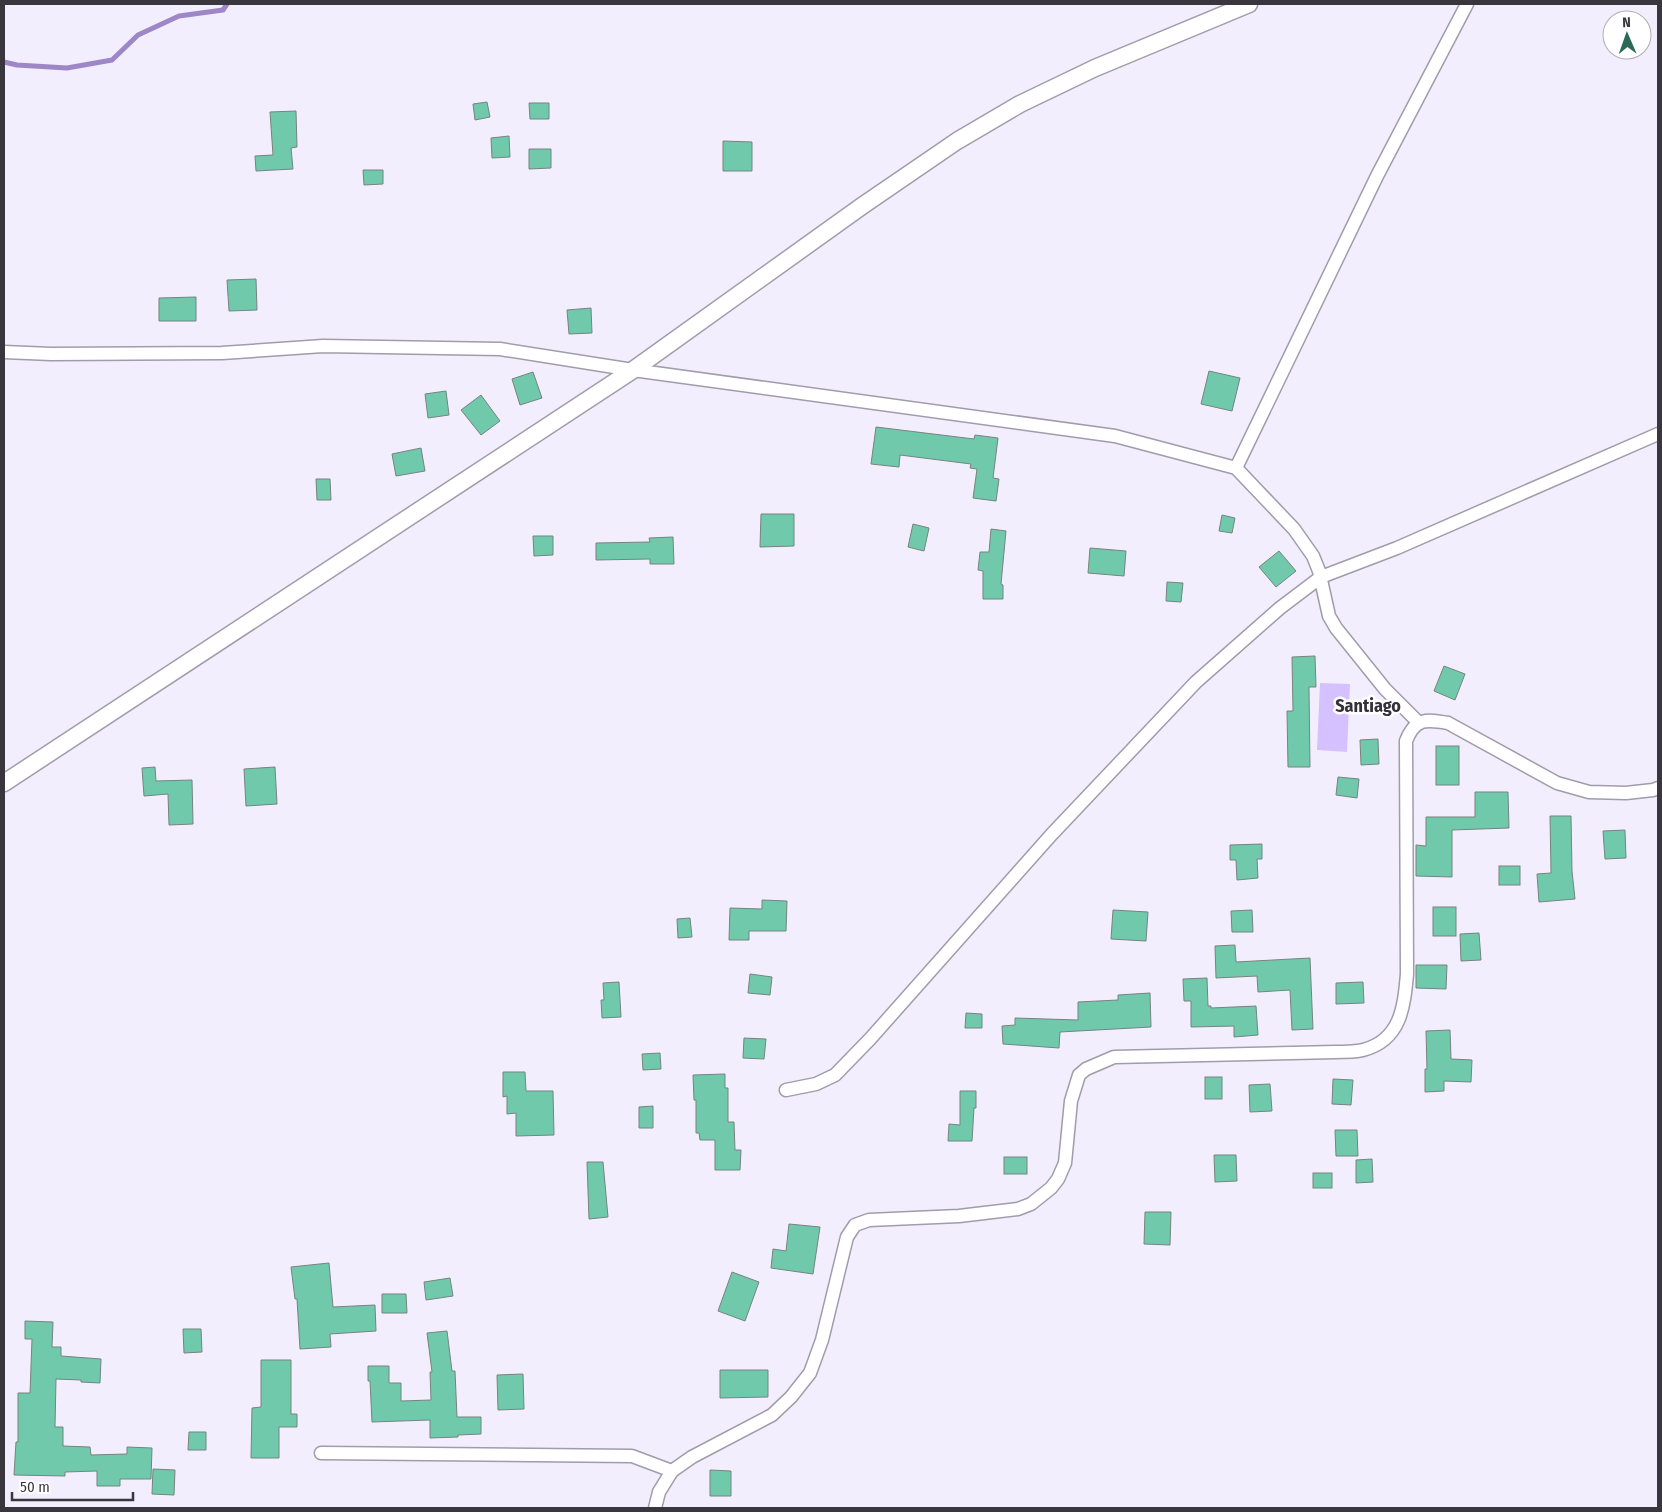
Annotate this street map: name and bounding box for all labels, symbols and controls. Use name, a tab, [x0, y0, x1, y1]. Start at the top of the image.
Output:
north arrow	[1602, 10, 1652, 60]
text: N	[1622, 14, 1631, 31]
district label: Santiago	[1335, 695, 1401, 717]
scale bar	[12, 1470, 134, 1502]
text: 50 m	[20, 1478, 50, 1496]

